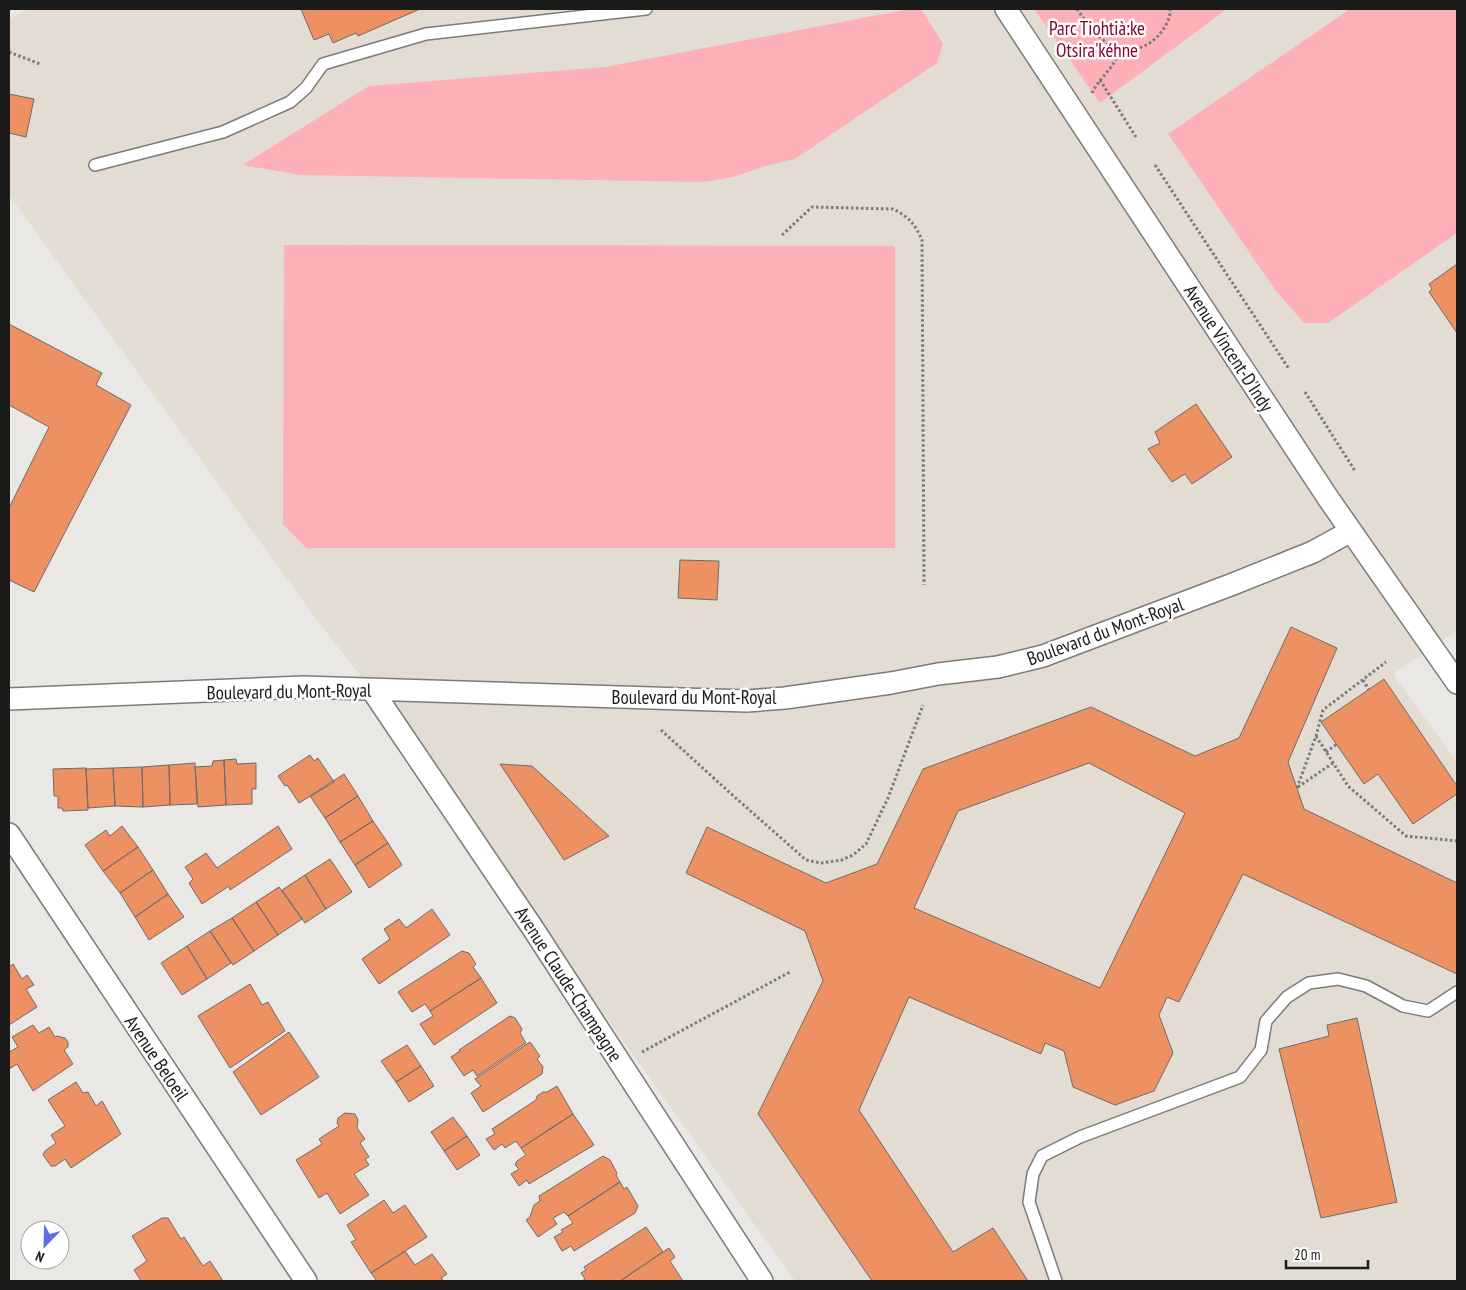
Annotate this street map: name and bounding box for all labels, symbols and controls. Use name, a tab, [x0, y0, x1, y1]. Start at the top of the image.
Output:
park label: Parc Tiohtià:ke Otsira'kéhne	[1049, 16, 1145, 62]
street label: Avenue Vincent-D'Indy	[1179, 280, 1279, 417]
street label: Boulevard du Mont-Royal	[1023, 591, 1187, 670]
street label: Boulevard du Mont-Royal	[206, 678, 372, 704]
street label: Boulevard du Mont-Royal	[612, 685, 777, 709]
street label: Avenue Claude-Champagne	[510, 902, 628, 1066]
street label: Avenue Beloeil	[120, 1011, 195, 1106]
north arrow	[20, 1220, 70, 1270]
scale bar	[1286, 1238, 1368, 1270]
text: 20 m	[1294, 1245, 1320, 1264]
text: N	[33, 1247, 47, 1267]

